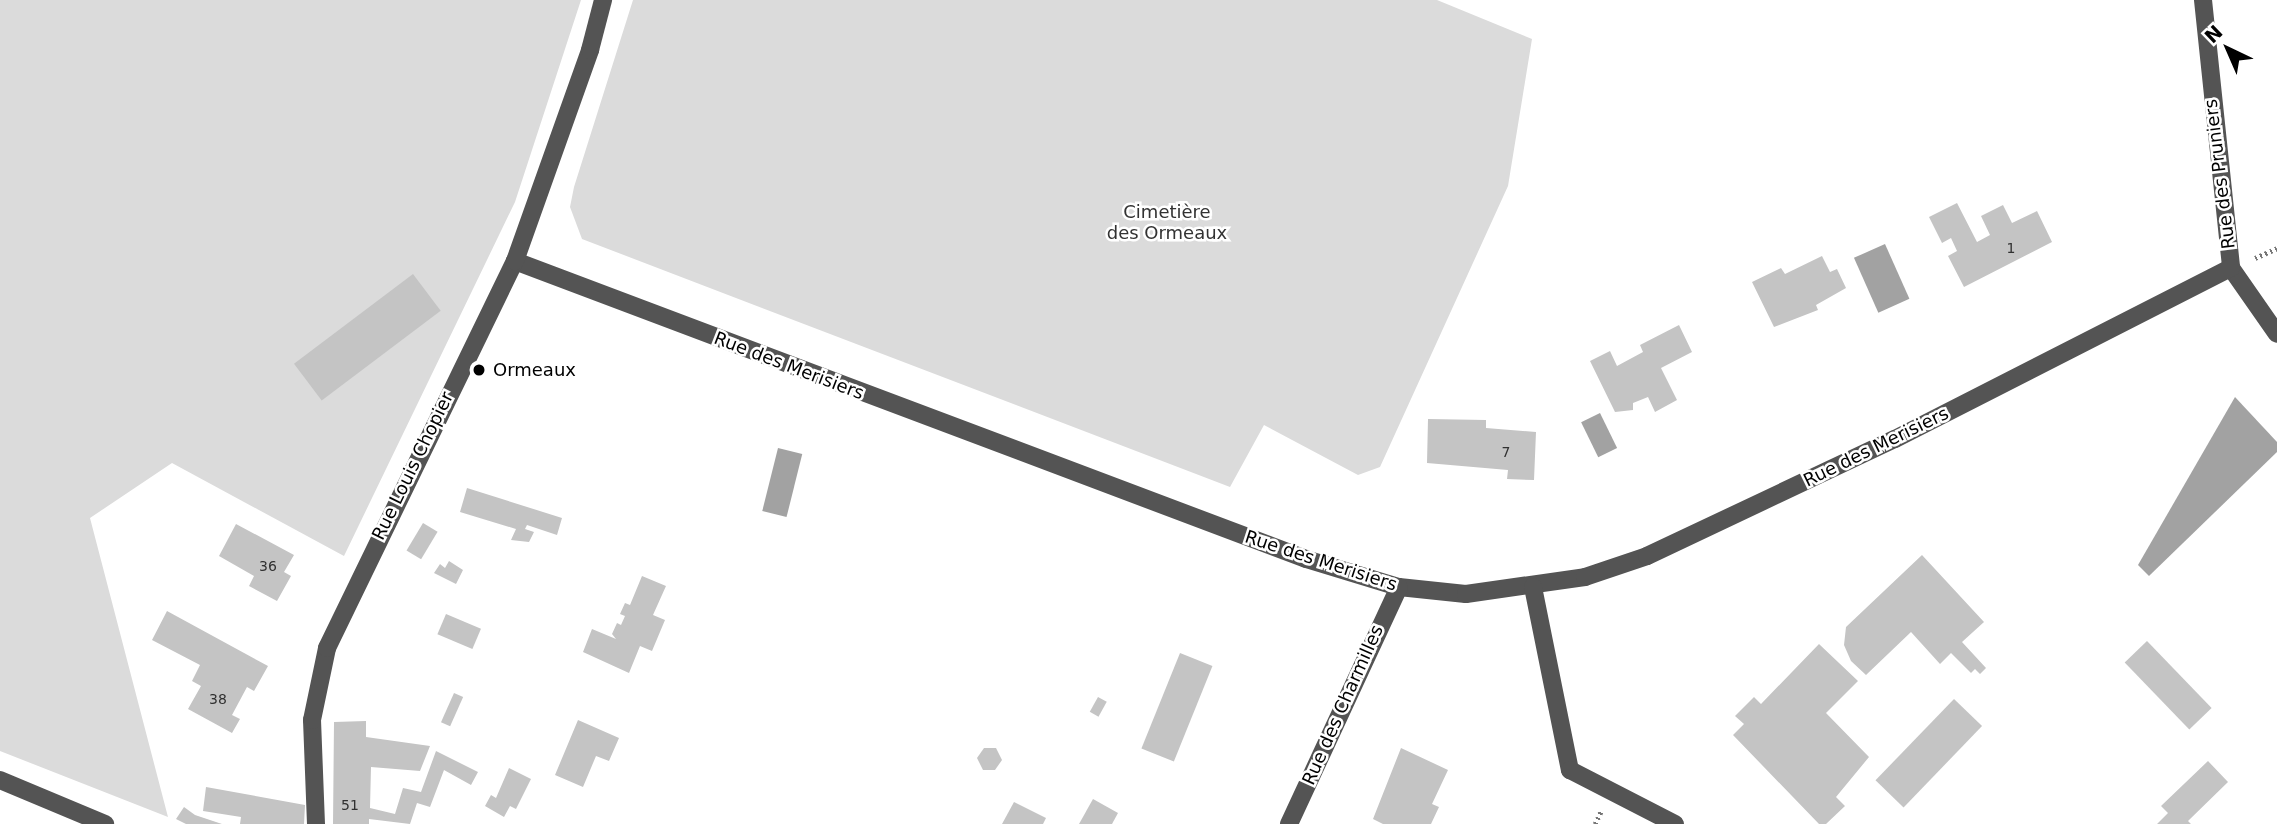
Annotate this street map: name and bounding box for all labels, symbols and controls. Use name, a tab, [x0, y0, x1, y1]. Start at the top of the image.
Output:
north arrow	[2193, 14, 2263, 84]
text: N	[2200, 20, 2227, 47]
street label: Rue des Pruniers	[2200, 98, 2240, 250]
park label: Cimetière des Ormeaux	[1107, 202, 1227, 244]
house number: 1	[2007, 240, 2015, 256]
street label: Rue des Merisiers	[711, 327, 867, 405]
place label: Ormeaux	[493, 359, 576, 381]
marker: Ormeaux	[471, 362, 487, 378]
street label: Rue Louis Chopier	[368, 388, 458, 544]
street label: Rue des Merisiers	[1800, 402, 1952, 492]
house number: 7	[1502, 444, 1510, 460]
street label: Rue des Merisiers	[1242, 526, 1400, 596]
house number: 36	[259, 558, 277, 574]
street label: Rue des Charmilles	[1298, 622, 1388, 788]
house number: 38	[209, 691, 227, 707]
house number: 51	[341, 797, 359, 813]

